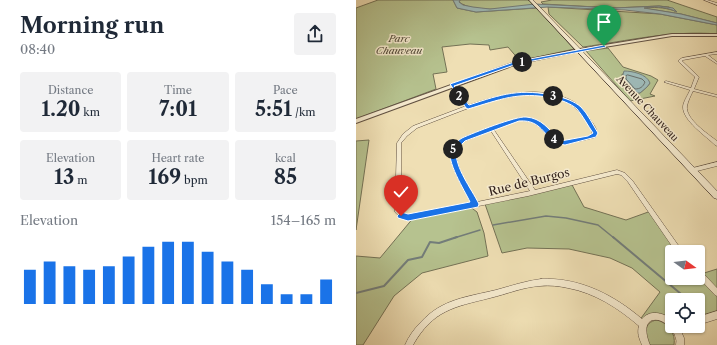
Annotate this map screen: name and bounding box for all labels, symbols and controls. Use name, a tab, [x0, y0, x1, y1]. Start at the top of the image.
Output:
pin	[587, 5, 621, 46]
icon: arrive	[593, 11, 615, 33]
text: Morning run	[20, 12, 164, 39]
button: share	[294, 13, 336, 55]
park label: Parc Chauveau	[376, 32, 422, 57]
text: 08:40	[20, 41, 55, 57]
pin: 1	[512, 52, 532, 72]
text: 1	[520, 55, 524, 69]
street label: Avenue Chauveau	[613, 72, 682, 144]
text: Distance	[48, 83, 93, 97]
text: Time	[164, 83, 192, 97]
text: Pace	[273, 83, 298, 97]
pin: 2	[449, 86, 469, 106]
pin: 3	[543, 86, 563, 106]
text: 2	[456, 89, 462, 103]
text: 3	[550, 89, 556, 103]
text: 1.20	[41, 97, 80, 121]
text: 7:01	[159, 97, 197, 121]
text: 5:51	[255, 97, 292, 121]
text: km	[80, 105, 100, 119]
text: /km	[292, 105, 316, 119]
pin: 4	[544, 129, 564, 149]
text: 4	[551, 132, 557, 146]
pin: 5	[443, 139, 463, 159]
text: 5	[450, 142, 456, 156]
text: Elevation	[46, 151, 95, 165]
text: Heart rate	[151, 151, 205, 165]
text: kcal	[275, 151, 296, 165]
street label: Rue de Burgos	[487, 164, 571, 199]
text: 13	[54, 165, 74, 189]
text: 169	[148, 165, 181, 189]
text: 85	[274, 165, 297, 189]
text: m	[74, 173, 87, 187]
text: bpm	[181, 173, 208, 187]
pin	[384, 175, 418, 216]
icon: check	[390, 181, 412, 203]
text: Elevation	[20, 212, 78, 228]
text: 154–165 m	[271, 212, 336, 228]
north arrow	[665, 245, 705, 285]
map controls	[665, 245, 705, 333]
button: locate	[665, 293, 705, 333]

